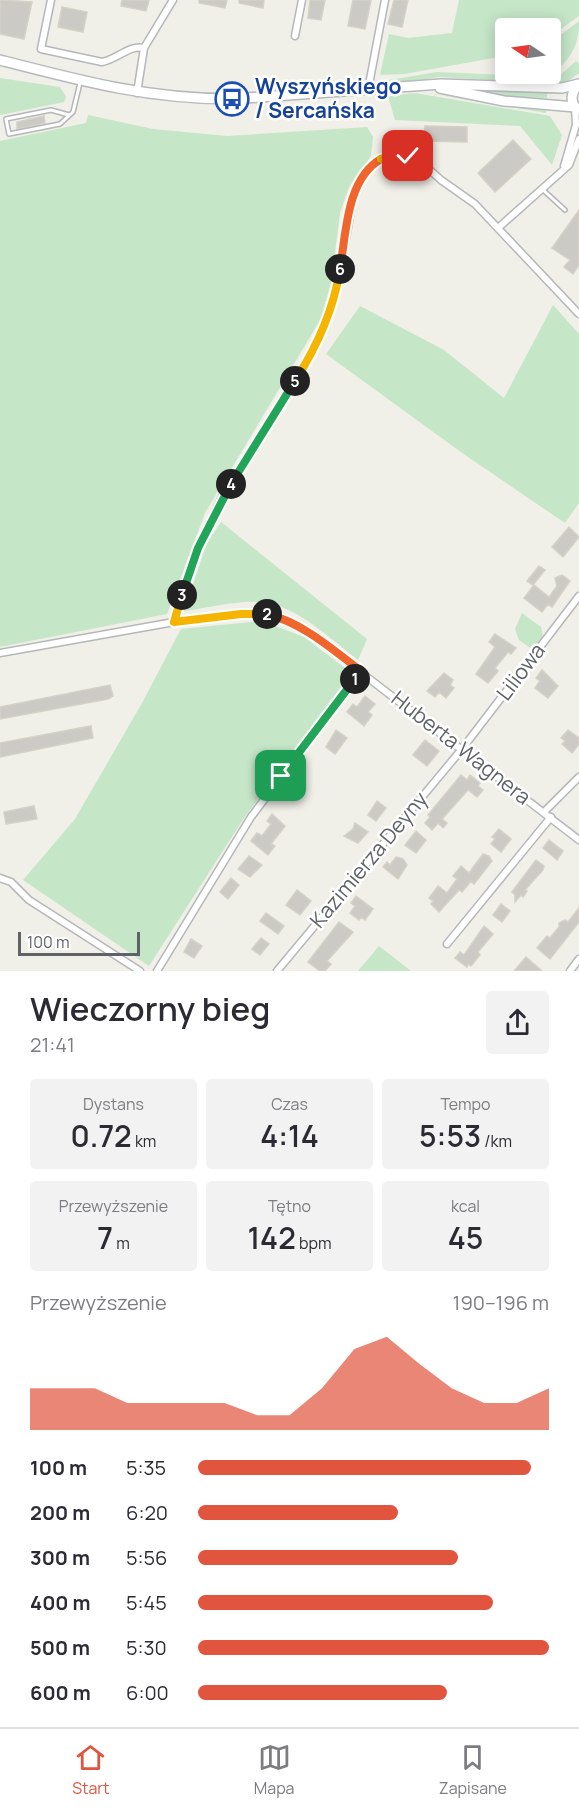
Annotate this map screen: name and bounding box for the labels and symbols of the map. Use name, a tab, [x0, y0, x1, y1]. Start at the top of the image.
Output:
north arrow	[495, 18, 561, 84]
place label: Wyszyńskiego / Sercańska	[255, 72, 402, 124]
bus stop icon: Wyszyńskiego / Sercańska	[214, 81, 250, 117]
pin	[382, 130, 433, 181]
pin: 6	[325, 254, 355, 284]
pin: 5	[280, 366, 310, 396]
pin: 4	[216, 469, 246, 499]
pin: 3	[167, 580, 197, 610]
pin: 2	[252, 599, 282, 629]
street label: Liliowa	[490, 637, 551, 706]
pin: 1	[340, 664, 370, 694]
street label: Huberta Wagnera	[386, 684, 537, 810]
pin	[255, 750, 306, 801]
street label: Kazimierza Deyny	[303, 785, 433, 933]
scale bar	[18, 929, 140, 956]

